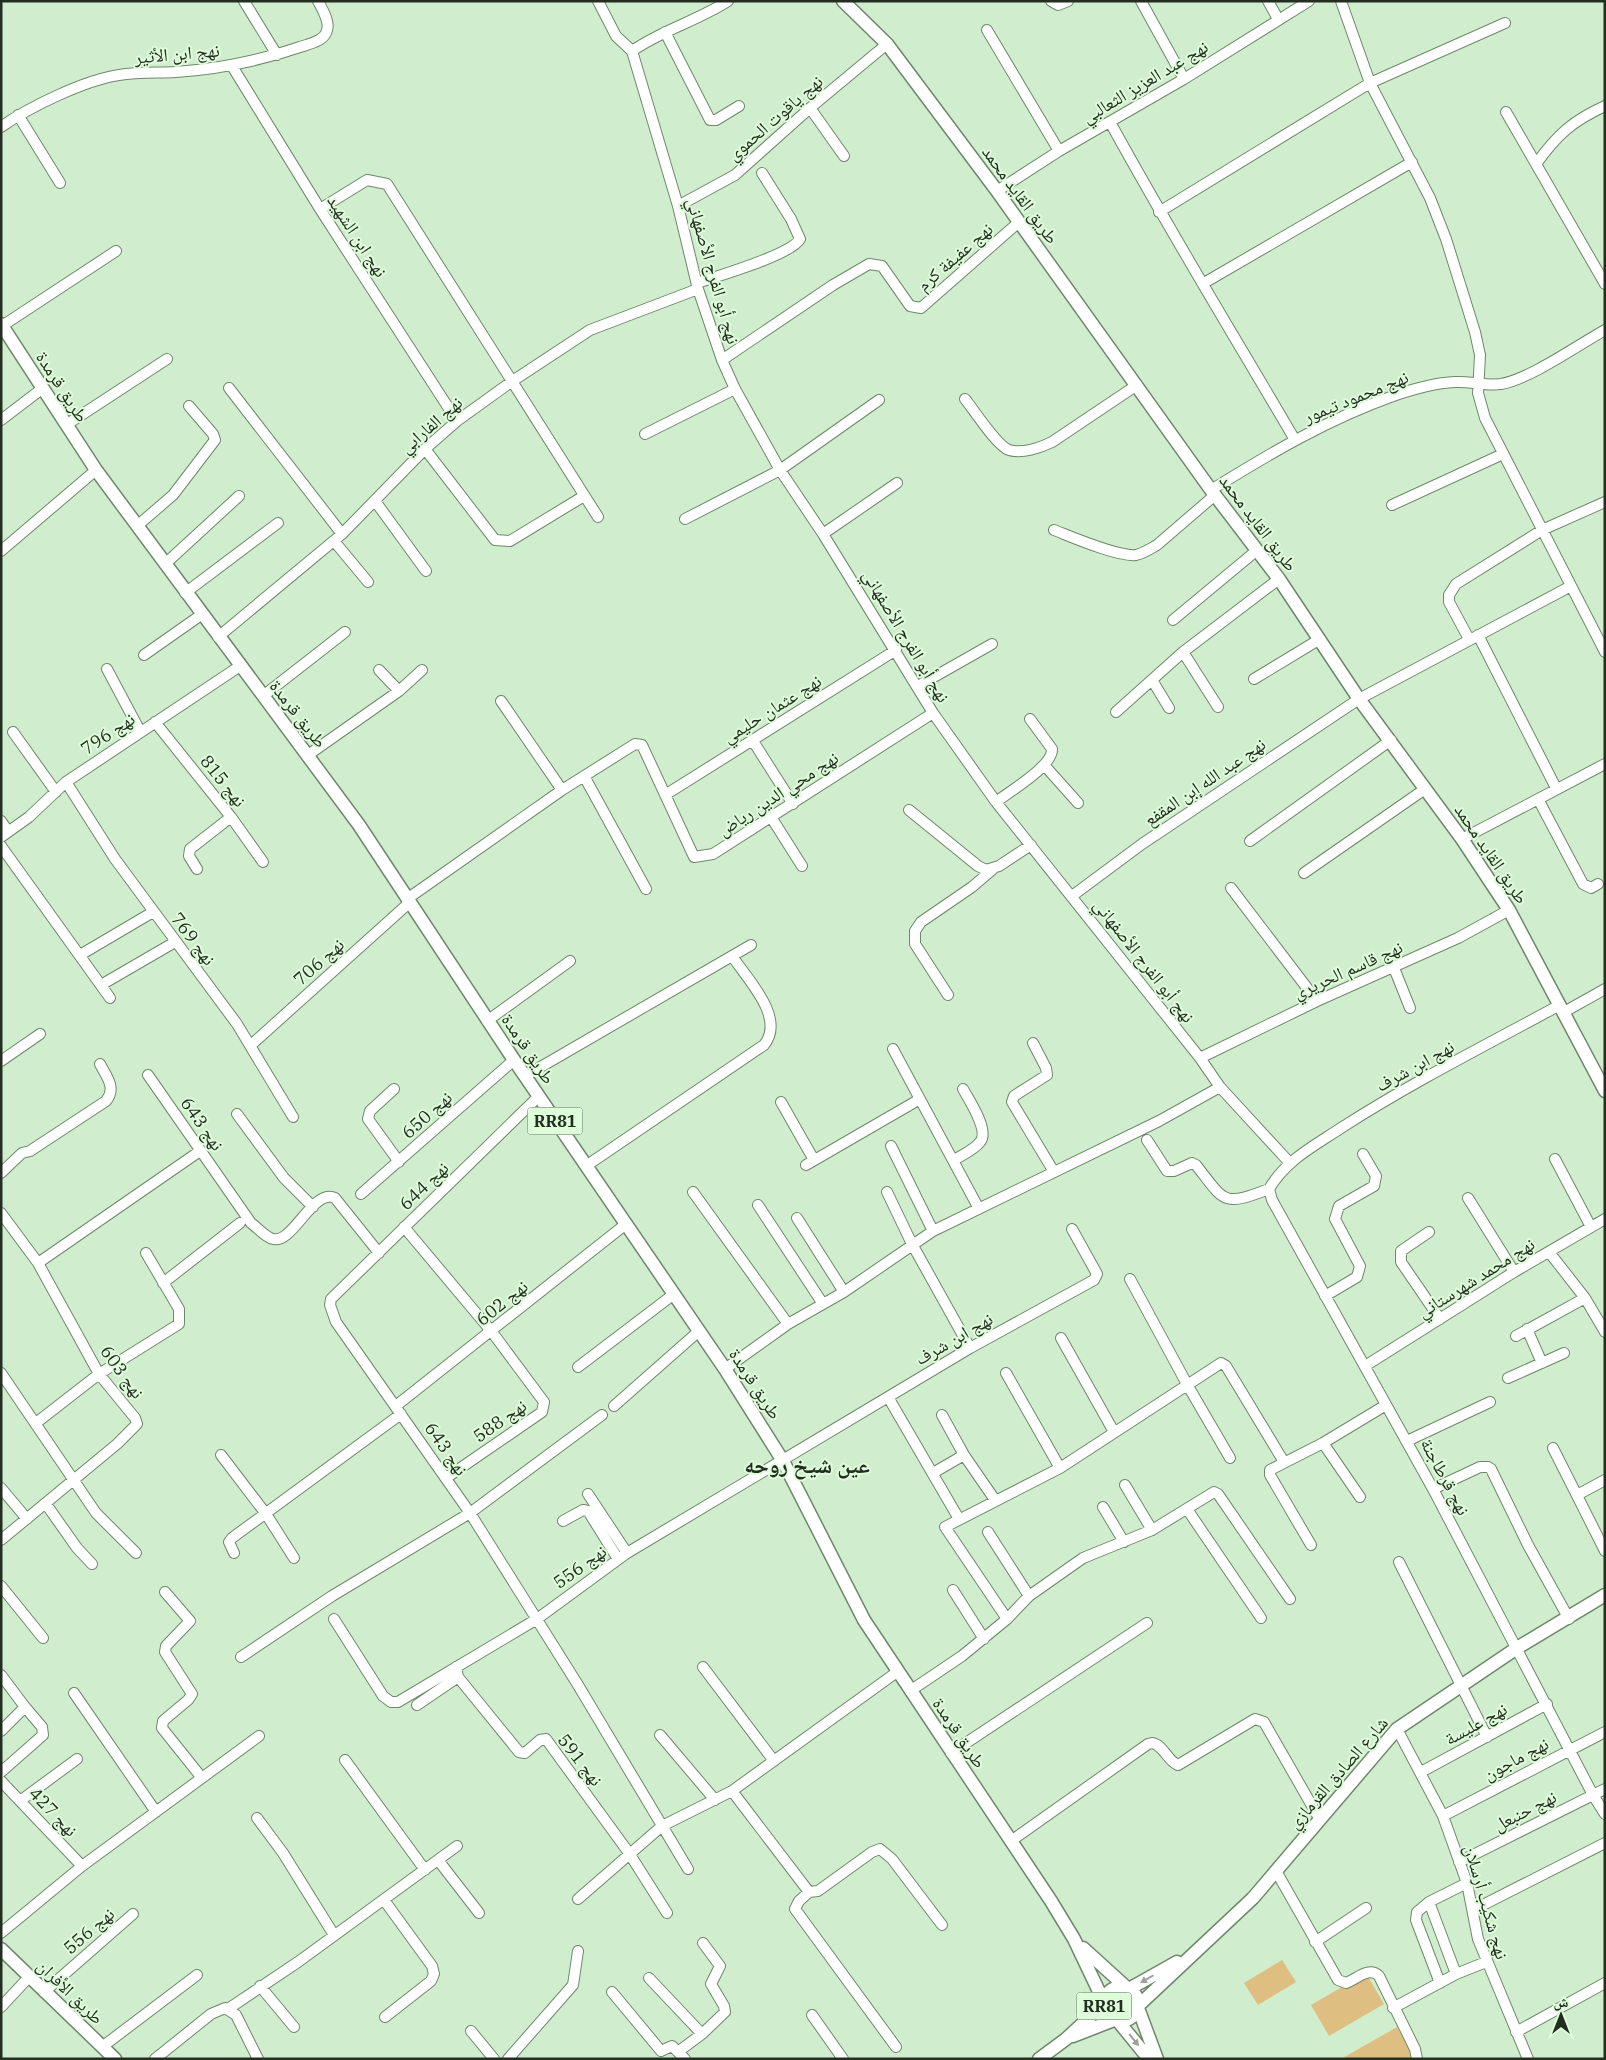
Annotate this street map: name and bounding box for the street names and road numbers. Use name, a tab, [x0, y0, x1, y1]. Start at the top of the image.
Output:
street label: نهج عبد العزيز الثعالبي	[1077, 35, 1214, 131]
street label: نهج ابن الأثير	[132, 38, 221, 70]
street label: نهج ياقوت الحموي	[722, 70, 830, 168]
street label: طريق القايد محمد	[977, 141, 1064, 248]
street label: نهج ابن الشهيد	[321, 190, 393, 282]
street label: نهج أبو الفرج الأصفهاني	[678, 195, 745, 348]
street label: نهج عفيفة كرم	[912, 217, 998, 297]
street label: طريق قرمدة	[31, 347, 94, 427]
street label: نهج محمود تيمور	[1299, 365, 1412, 429]
street label: نهج الفارابي	[394, 391, 469, 461]
street label: طريق القايد محمد	[1214, 470, 1302, 576]
street label: نهج أبو الفرج الأصفهاني	[855, 565, 955, 708]
street label: نهج عثمان حليمي	[718, 669, 827, 751]
street label: طريق قرمدة	[265, 675, 332, 752]
street label: نهج 796	[76, 707, 140, 761]
street label: نهج عبد الله إبن المقفع	[1139, 732, 1271, 832]
street label: نهج محي الدين رياض	[713, 746, 845, 844]
street label: نهج 815	[195, 750, 251, 812]
street label: طريق القايد محمد	[1450, 799, 1533, 908]
street label: نهج أبو الفرج الأصفهاني	[1086, 894, 1200, 1030]
street label: نهج 769	[165, 908, 221, 970]
street label: نهج 706	[289, 933, 349, 991]
street label: نهج قاسم الحريري	[1289, 935, 1408, 1007]
street label: طريق قرمدة	[497, 1009, 560, 1088]
street label: نهج ابن شرف	[1371, 1035, 1459, 1097]
street label: نهج 650	[397, 1086, 457, 1144]
street label: نهج 643	[175, 1092, 229, 1156]
road number: RR81	[528, 1108, 582, 1134]
street label: نهج 644	[394, 1156, 454, 1216]
street label: نهج محمد شهرستاني	[1413, 1232, 1541, 1326]
street label: نهج 602	[471, 1275, 533, 1331]
street label: نهج ابن شرف	[911, 1307, 997, 1371]
street label: نهج 603	[95, 1341, 149, 1404]
street label: طريق قرمدة	[724, 1344, 787, 1424]
street label: نهج 588	[468, 1394, 532, 1448]
street label: نهج 643	[419, 1417, 473, 1481]
street label: نهج قرطاجنة	[1415, 1434, 1475, 1520]
street label: نهج 556	[549, 1540, 612, 1594]
street label: طريق قرمدة	[928, 1693, 991, 1772]
street label: نهج عليسة	[1440, 1697, 1512, 1751]
street label: شارع الصادق القرمازي	[1283, 1712, 1395, 1836]
street label: نهج 591	[552, 1729, 608, 1791]
street label: نهج ماجون	[1479, 1732, 1553, 1786]
street label: نهج 427	[23, 1782, 83, 1842]
street label: نهج حنبعل	[1489, 1785, 1561, 1837]
street label: نهج شكيب أرسلان	[1458, 1842, 1514, 1962]
street label: نهج 556	[58, 1902, 120, 1960]
street label: طريق الأفران	[32, 1954, 109, 2029]
road number: RR81	[1076, 1992, 1132, 2020]

